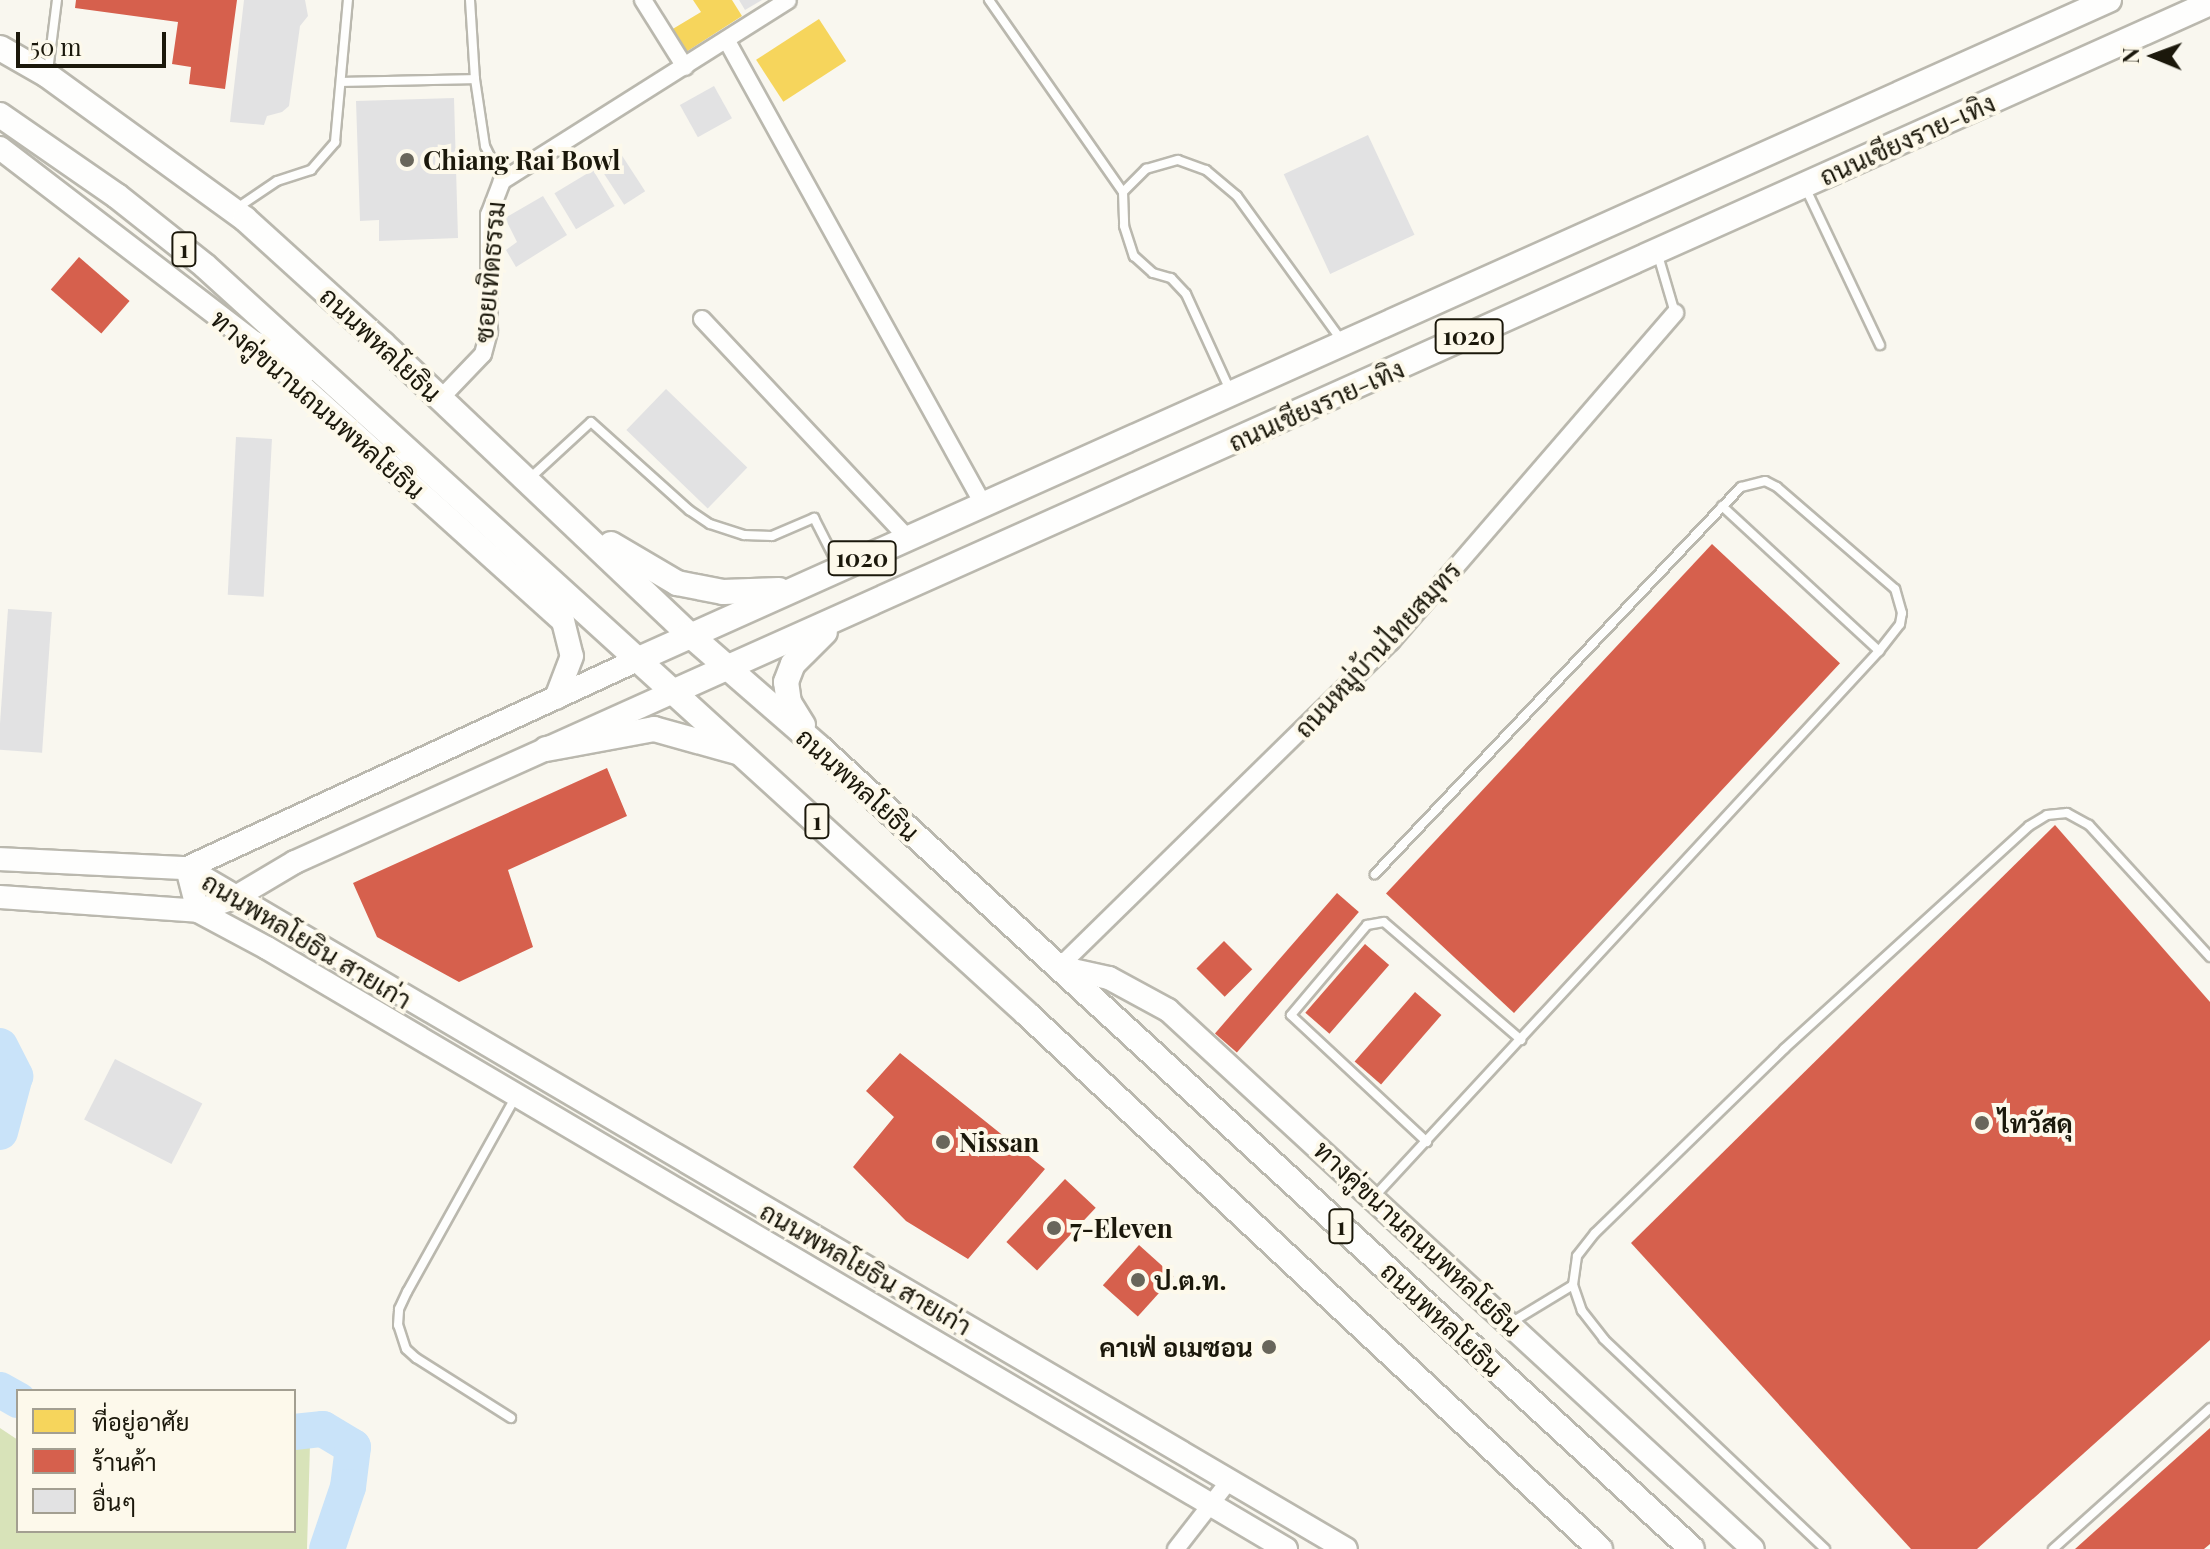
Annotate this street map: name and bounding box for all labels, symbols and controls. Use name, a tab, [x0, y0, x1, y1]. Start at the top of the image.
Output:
scale bar	[20, 16, 170, 66]
north arrow	[2114, 16, 2194, 96]
text: 50 m	[30, 30, 82, 62]
text: N	[2115, 47, 2145, 64]
street label: ถนนเชียงราย-เทิง	[1814, 86, 2000, 192]
place label: Chiang Rai Bowl	[423, 144, 620, 176]
marker: Chiang Rai Bowl	[398, 151, 416, 169]
street label: ซอยเทิดธรรม	[467, 200, 511, 344]
road number: 1	[170, 229, 198, 269]
street label: ถนนพหลโยธิน	[314, 280, 448, 408]
street label: ทางคู่ขนานถนนพหลโยธิน	[205, 303, 431, 505]
road number: 1020	[1433, 316, 1505, 356]
street label: ถนนเชียงราย-เทิง	[1223, 352, 1409, 458]
road number: 1020	[826, 538, 898, 578]
street label: ถนนหมู่บ้านไทยสมุทร	[1287, 554, 1467, 744]
street label: ถนนพหลโยธิน	[790, 721, 926, 847]
road number: 1	[803, 801, 831, 841]
street label: ถนนพหลโยธิน สายเก่า	[197, 865, 417, 1015]
place label: ไทวัสดุ	[1998, 1107, 2073, 1139]
marker: ไทวัสดุ	[1973, 1114, 1991, 1132]
place label: Nissan	[959, 1126, 1039, 1158]
marker: Nissan	[934, 1133, 952, 1151]
street label: ทางคู่ขนานถนนพหลโยธิน	[1308, 1134, 1528, 1342]
street label: ถนนพหลโยธิน สายเก่า	[755, 1195, 977, 1341]
road number: 1	[1327, 1206, 1355, 1246]
place label: 7-Eleven	[1070, 1212, 1173, 1244]
marker: 7-Eleven	[1045, 1219, 1063, 1237]
street label: ถนนพหลโยธิน	[1375, 1255, 1509, 1383]
place label: ป.ต.ท.	[1154, 1264, 1226, 1296]
marker: ป.ต.ท.	[1129, 1271, 1147, 1289]
place label: คาเฟ่ อเมซอน	[1099, 1331, 1253, 1363]
marker: คาเฟ่ อเมซอน	[1260, 1338, 1278, 1356]
legend	[16, 1389, 296, 1533]
text: ที่อยู่อาศัย	[92, 1405, 190, 1437]
text: ร้านค้า	[92, 1445, 157, 1477]
text: อื่นๆ	[92, 1485, 136, 1517]

